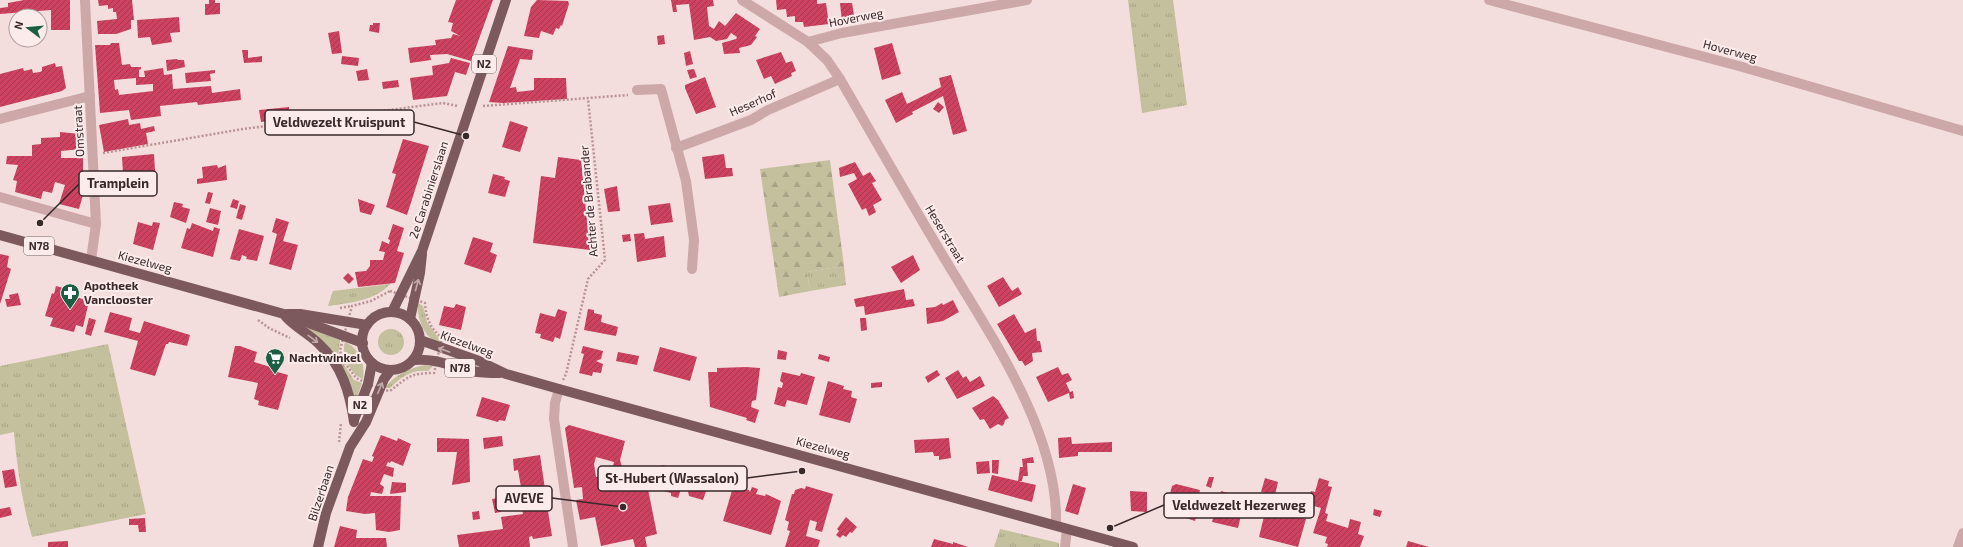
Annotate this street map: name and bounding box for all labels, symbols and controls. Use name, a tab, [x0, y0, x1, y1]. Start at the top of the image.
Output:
street label: Hoverweg	[827, 5, 885, 29]
north arrow	[8, 8, 48, 48]
text: N	[11, 19, 25, 31]
street label: Hoverweg	[1702, 36, 1759, 64]
road number: N2	[472, 55, 496, 73]
street label: Heserhof	[727, 85, 779, 119]
street label: Omstraat	[70, 104, 86, 157]
callout: Veldwezelt Kruispunt	[265, 110, 414, 135]
text: Veldwezelt Kruispunt	[273, 114, 406, 130]
street label: 2e Carabinierslaan	[406, 139, 450, 240]
street label: Achter de Brabander	[576, 145, 600, 257]
callout: Tramplein	[79, 171, 157, 196]
text: Tramplein	[87, 175, 149, 191]
street label: Heserstraat	[923, 202, 969, 265]
road number: N78	[24, 237, 54, 255]
street label: Kiezelweg	[117, 247, 174, 275]
place label: Apotheek Vanclooster	[84, 278, 153, 306]
one-way arrow	[414, 279, 421, 292]
pharmacy icon: Apotheek Vanclooster	[59, 282, 81, 310]
street label: Kiezelweg	[439, 327, 496, 359]
one-way arrow	[307, 335, 318, 343]
one-way arrow	[438, 345, 450, 353]
supermarket icon: Nachtwinkel	[264, 347, 286, 375]
place label: Nachtwinkel	[289, 350, 361, 364]
road number: N78	[445, 359, 475, 377]
one-way arrow	[377, 382, 384, 394]
road number: N2	[348, 396, 372, 414]
street label: Kiezelweg	[795, 433, 852, 461]
street label: Bilzerbaan	[304, 463, 336, 523]
callout: St-Hubert (Wassalon)	[598, 466, 747, 491]
text: St-Hubert (Wassalon)	[605, 470, 739, 486]
callout: AVEVE	[496, 486, 552, 511]
text: AVEVE	[504, 490, 544, 506]
callout: Veldwezelt Hezerweg	[1164, 493, 1314, 518]
text: Veldwezelt Hezerweg	[1172, 497, 1306, 513]

